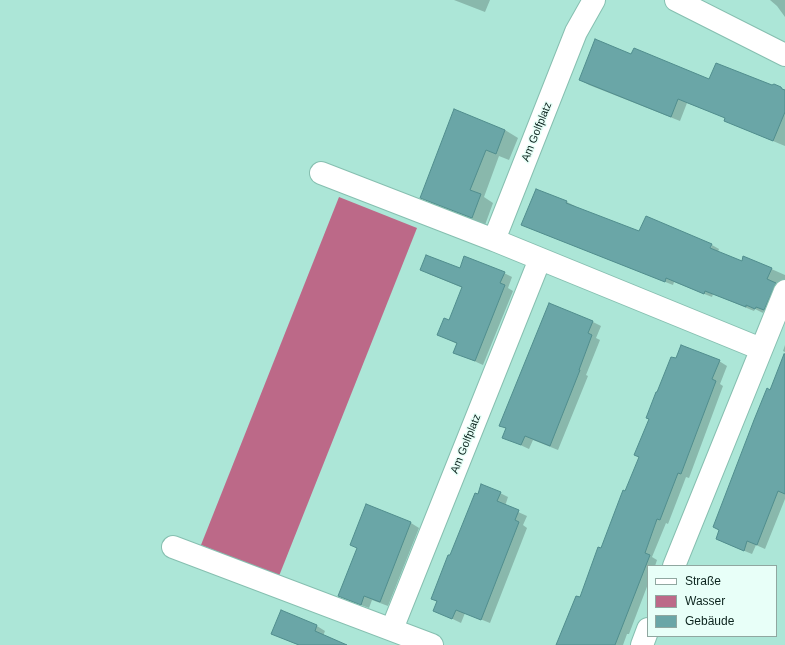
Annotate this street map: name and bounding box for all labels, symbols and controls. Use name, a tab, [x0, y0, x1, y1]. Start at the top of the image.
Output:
street label: Am Golfplatz	[519, 100, 555, 164]
street label: Am Golfplatz	[448, 412, 484, 476]
legend	[647, 565, 777, 637]
text: Straße	[685, 574, 721, 588]
text: Wasser	[685, 594, 725, 608]
text: Gebäude	[685, 614, 734, 628]

